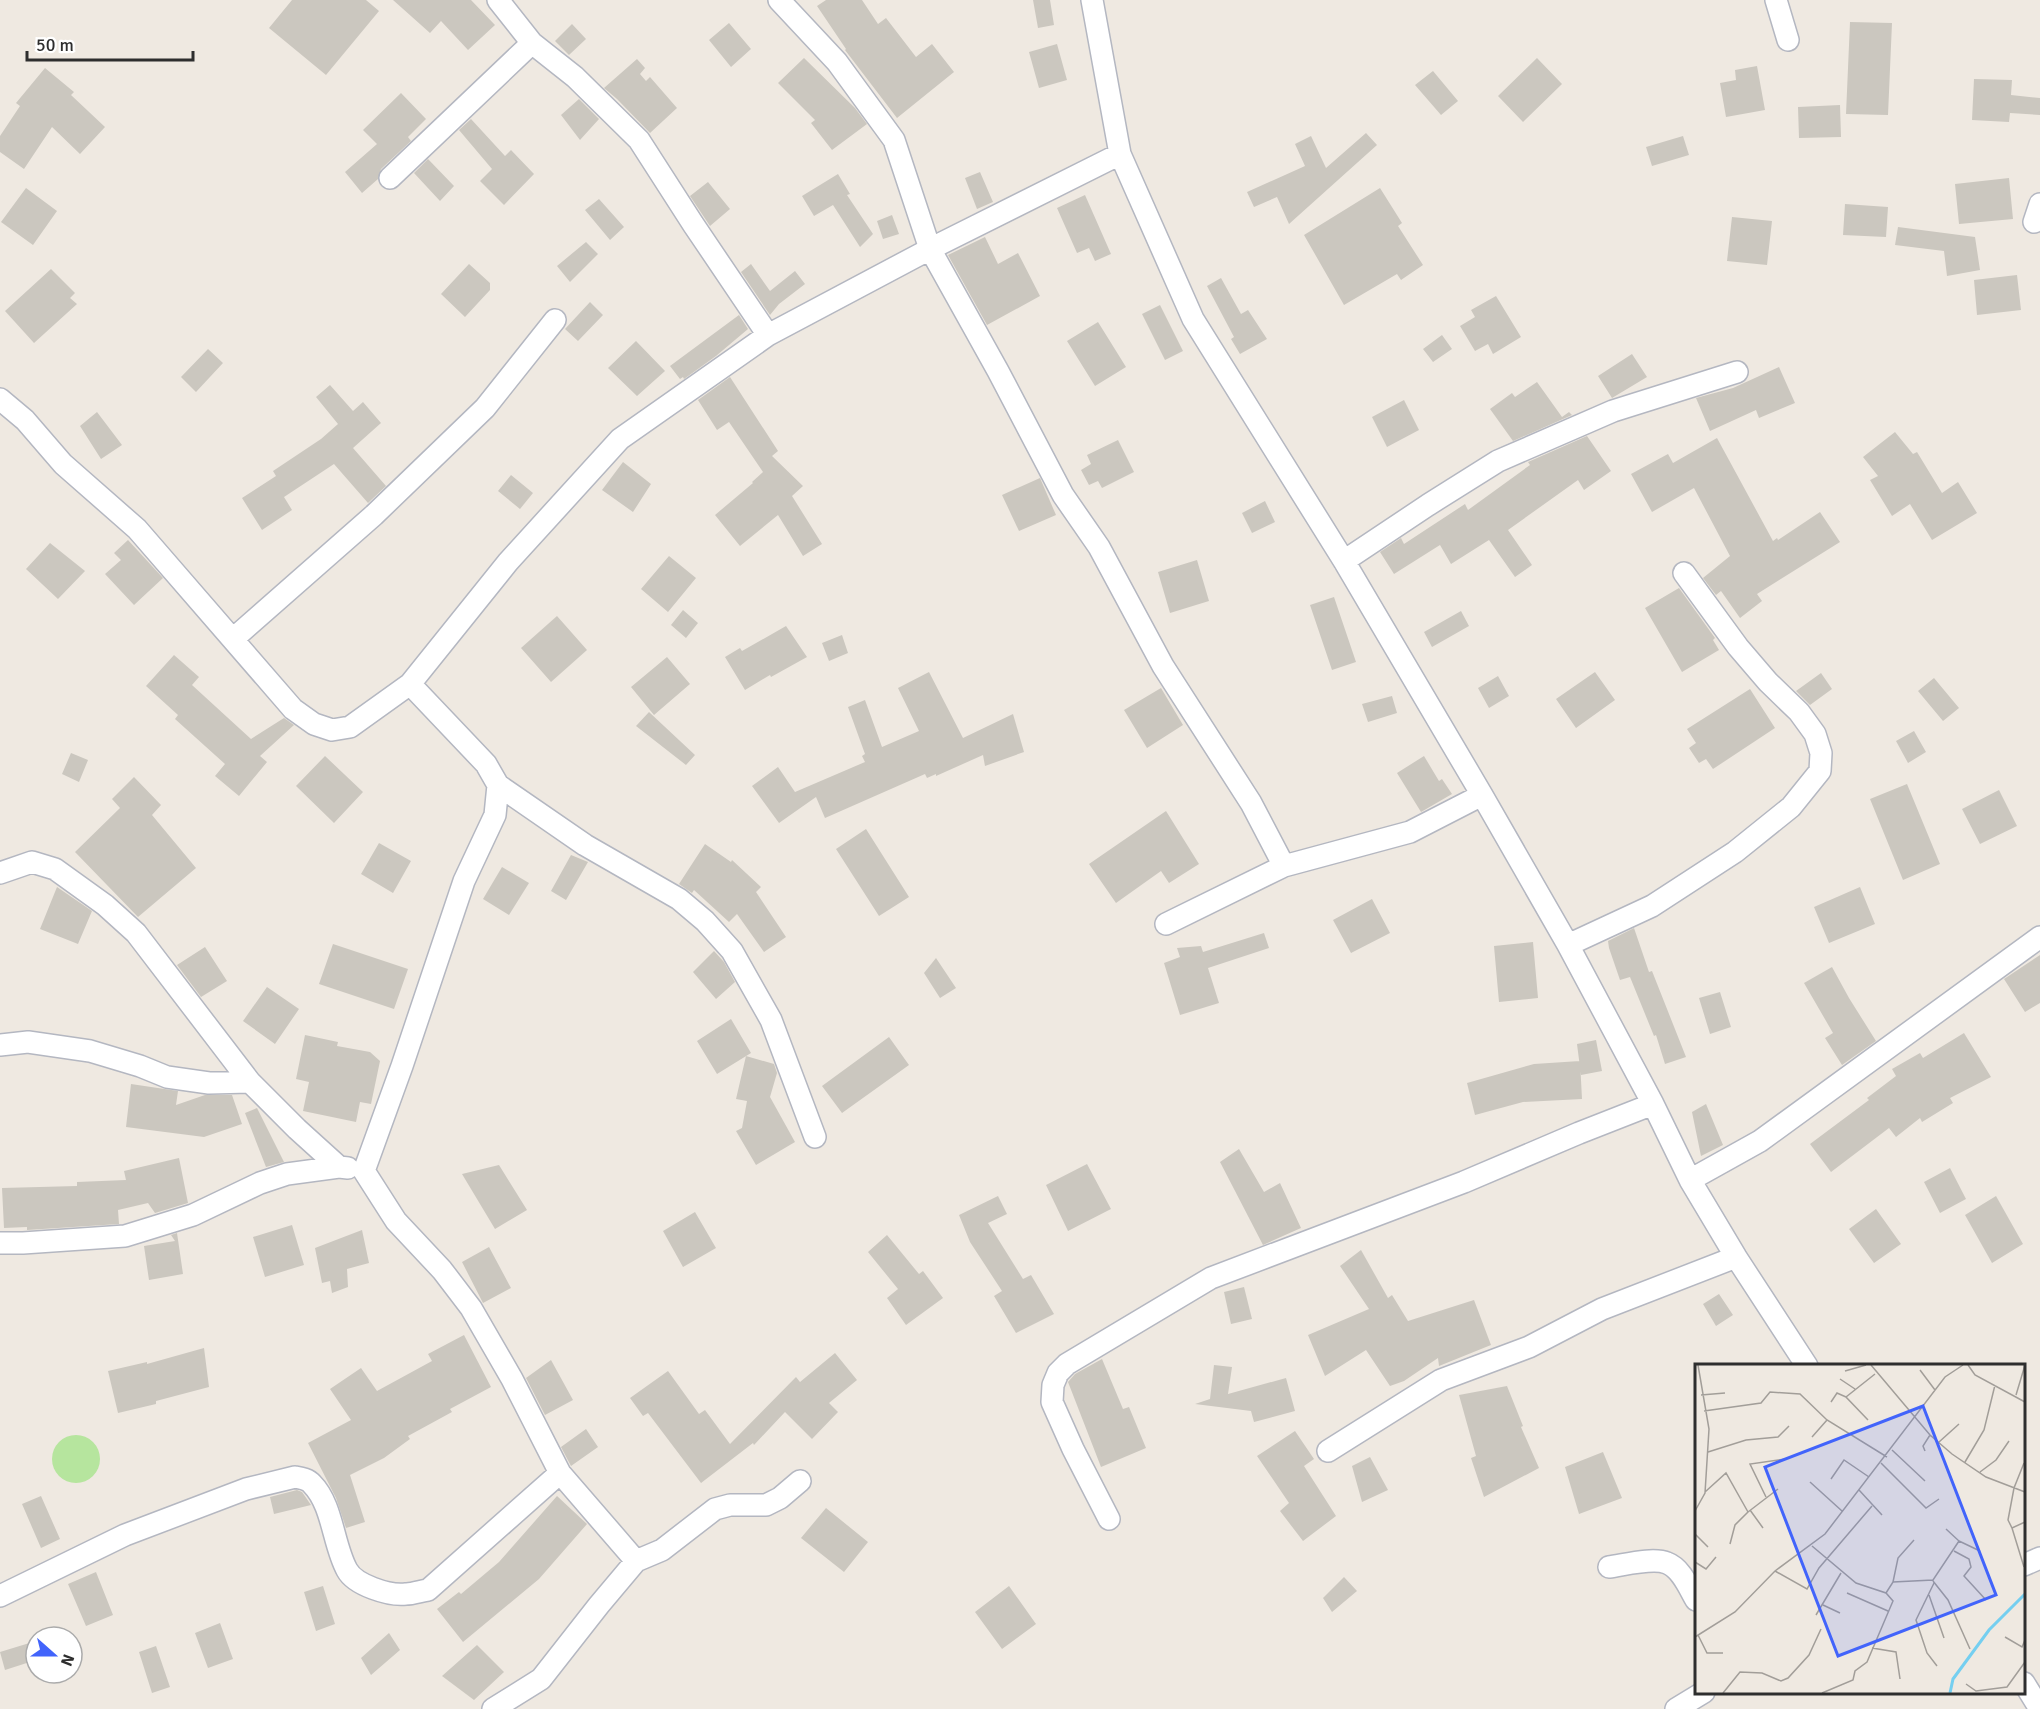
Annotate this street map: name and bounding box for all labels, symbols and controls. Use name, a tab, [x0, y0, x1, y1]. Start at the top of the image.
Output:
scale bar	[27, 24, 194, 62]
text: 50 m	[36, 34, 74, 56]
inset map	[1695, 1364, 2025, 1694]
north arrow	[24, 1625, 84, 1685]
text: N	[56, 1651, 78, 1669]

